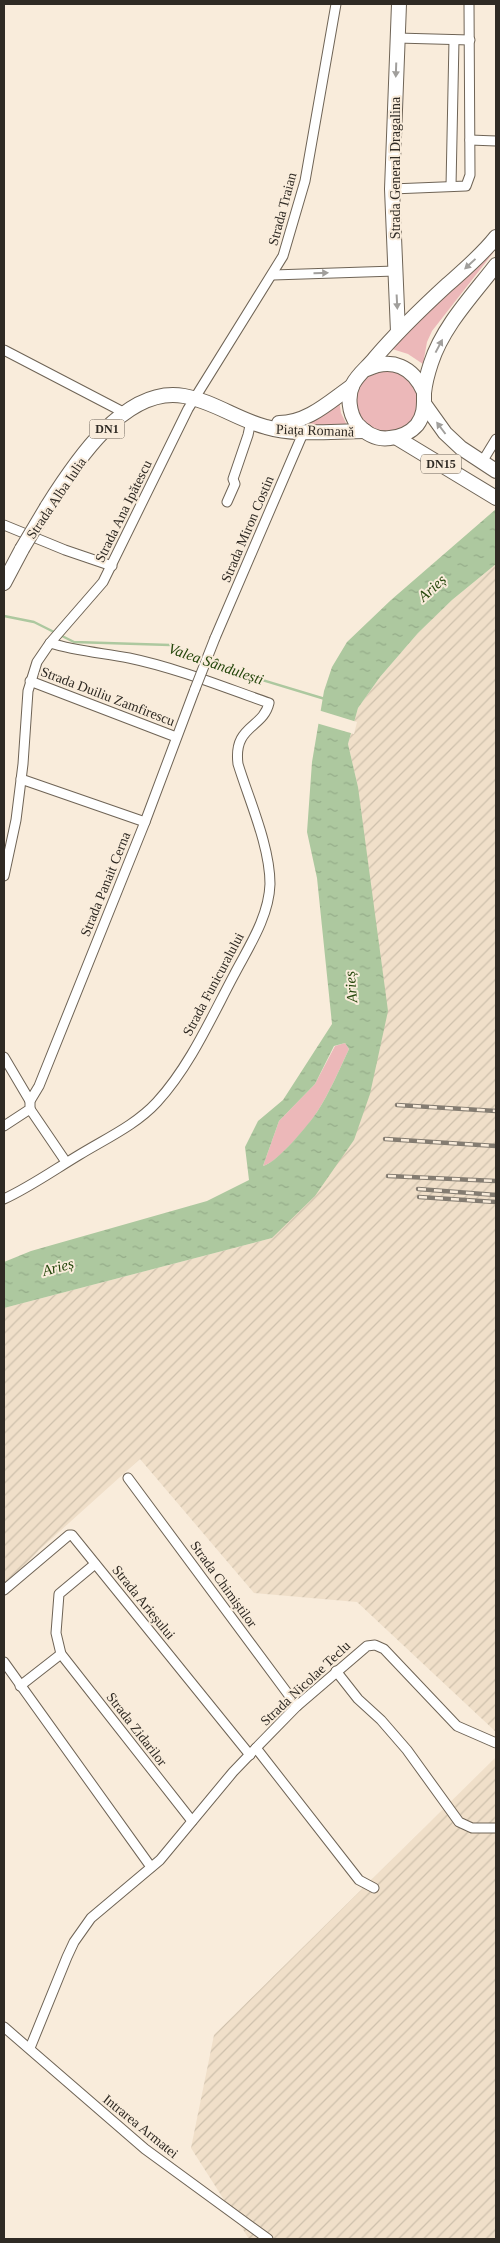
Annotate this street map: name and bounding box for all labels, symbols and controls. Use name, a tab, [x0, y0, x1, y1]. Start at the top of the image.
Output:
one-way arrow	[392, 62, 400, 78]
street label: Strada General Dragalina	[388, 96, 403, 239]
street label: Strada Traian	[266, 171, 299, 247]
one-way arrow	[465, 258, 477, 270]
one-way arrow	[314, 269, 330, 277]
one-way arrow	[394, 295, 402, 311]
one-way arrow	[435, 338, 443, 353]
road number: DN1	[90, 419, 124, 438]
street label: Piața Romană	[276, 422, 355, 440]
one-way arrow	[436, 422, 447, 435]
street label: Strada Alba Iulia	[24, 454, 90, 542]
road number: DN15	[421, 454, 461, 474]
street label: Strada Ana Ipătescu	[92, 458, 155, 565]
street label: Strada Miron Costin	[218, 474, 277, 585]
water label: Arieș	[414, 571, 450, 606]
water label: Valea Sândulești	[166, 640, 266, 689]
street label: Strada Duiliu Zamfirescu	[39, 664, 177, 729]
street label: Strada Panait Cerna	[78, 829, 134, 939]
street label: Strada Funicuralului	[180, 930, 247, 1038]
water label: Arieș	[342, 970, 361, 1004]
water label: Arieș	[40, 1255, 76, 1280]
street label: Strada Chimiștilor	[186, 1538, 260, 1631]
street label: Strada Arieșului	[108, 1562, 178, 1643]
street label: Strada Nicolae Teclu	[257, 1638, 353, 1729]
street label: Strada Zidarilor	[103, 1690, 170, 1769]
street label: Intrarea Armatei	[100, 2092, 181, 2161]

